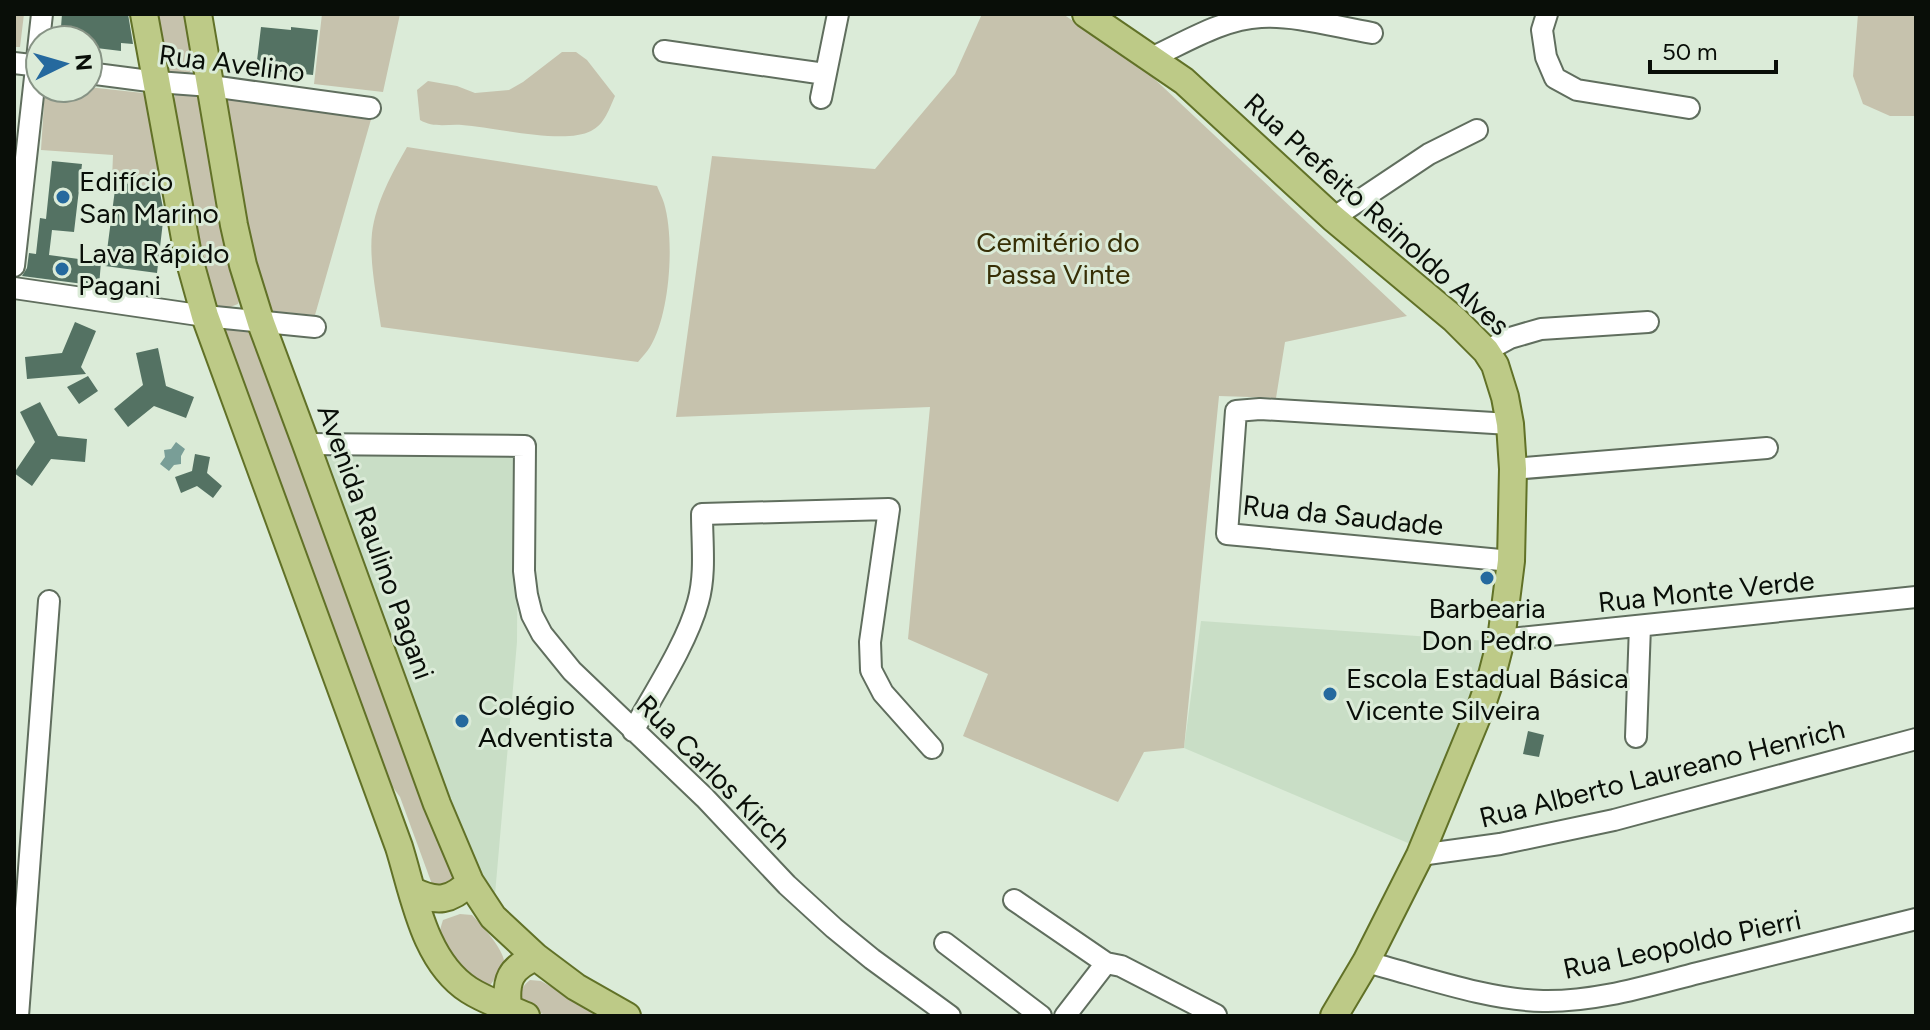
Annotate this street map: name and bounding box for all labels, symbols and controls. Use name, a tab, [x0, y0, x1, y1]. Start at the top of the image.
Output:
north arrow	[24, 24, 104, 104]
scale bar	[1650, 24, 1776, 74]
street label: Rua Avelino	[157, 37, 307, 89]
text: 50 m	[1662, 37, 1718, 66]
text: N	[69, 53, 98, 72]
street label: Rua Prefeito Reinoldo Alves	[1237, 86, 1517, 342]
place label: Edifício San Marino	[79, 164, 219, 230]
marker: Edifício San Marino	[54, 188, 72, 206]
park label: Cemitério do Passa Vinte	[976, 225, 1140, 291]
place label: Lava Rápido Pagani	[78, 236, 230, 302]
marker: Lava Rápido Pagani	[53, 260, 71, 278]
street label: Avenida Raulino Pagani	[310, 400, 442, 684]
street label: Rua da Saudade	[1241, 488, 1445, 542]
street label: Rua Monte Verde	[1596, 563, 1816, 619]
marker: Barbearia Don Pedro	[1478, 569, 1496, 587]
place label: Barbearia Don Pedro	[1421, 591, 1553, 657]
place label: Escola Estadual Básica Vicente Silveira	[1346, 661, 1629, 727]
marker: Escola Estadual Básica Vicente Silveira	[1321, 685, 1339, 703]
place label: Colégio Adventista	[478, 688, 613, 754]
street label: Rua Carlos Kirch	[630, 688, 798, 856]
street label: Rua Alberto Laureano Henrich	[1476, 711, 1848, 835]
marker: Colégio Adventista	[453, 712, 471, 730]
street label: Rua Leopoldo Pierri	[1560, 902, 1804, 986]

